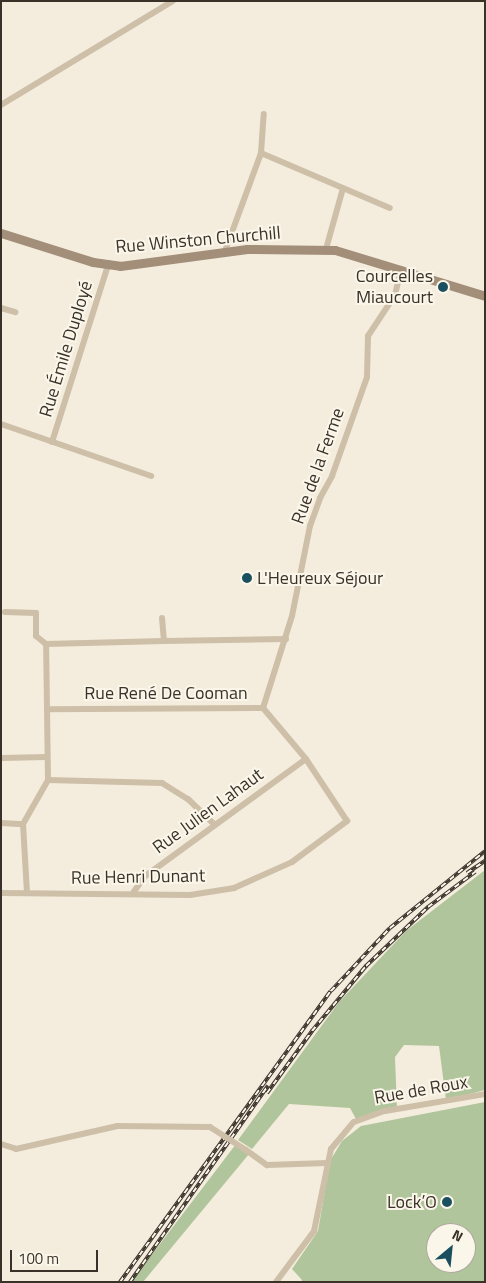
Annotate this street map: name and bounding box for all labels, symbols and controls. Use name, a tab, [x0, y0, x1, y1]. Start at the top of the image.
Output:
street label: Rue Winston Churchill	[114, 222, 282, 258]
place label: Courcelles Miaucourt	[356, 266, 433, 308]
street label: Rue Émile Duployé	[35, 278, 97, 420]
marker: Courcelles Miaucourt	[437, 281, 449, 293]
street label: Rue de la Ferme	[287, 405, 349, 527]
place label: L'Heureux Séjour	[257, 567, 383, 589]
marker: L'Heureux Séjour	[241, 572, 253, 584]
street label: Rue René De Cooman	[84, 682, 248, 704]
street label: Rue Julien Lahaut	[148, 764, 268, 858]
street label: Rue Henri Dunant	[71, 865, 205, 889]
street label: Rue de Roux	[373, 1071, 469, 1109]
place label: Lock’O	[387, 1191, 437, 1213]
marker: Lock’O	[441, 1196, 453, 1208]
north arrow	[426, 1223, 476, 1273]
text: N	[449, 1224, 467, 1247]
scale bar	[12, 1240, 100, 1272]
text: 100 m	[18, 1247, 59, 1270]

